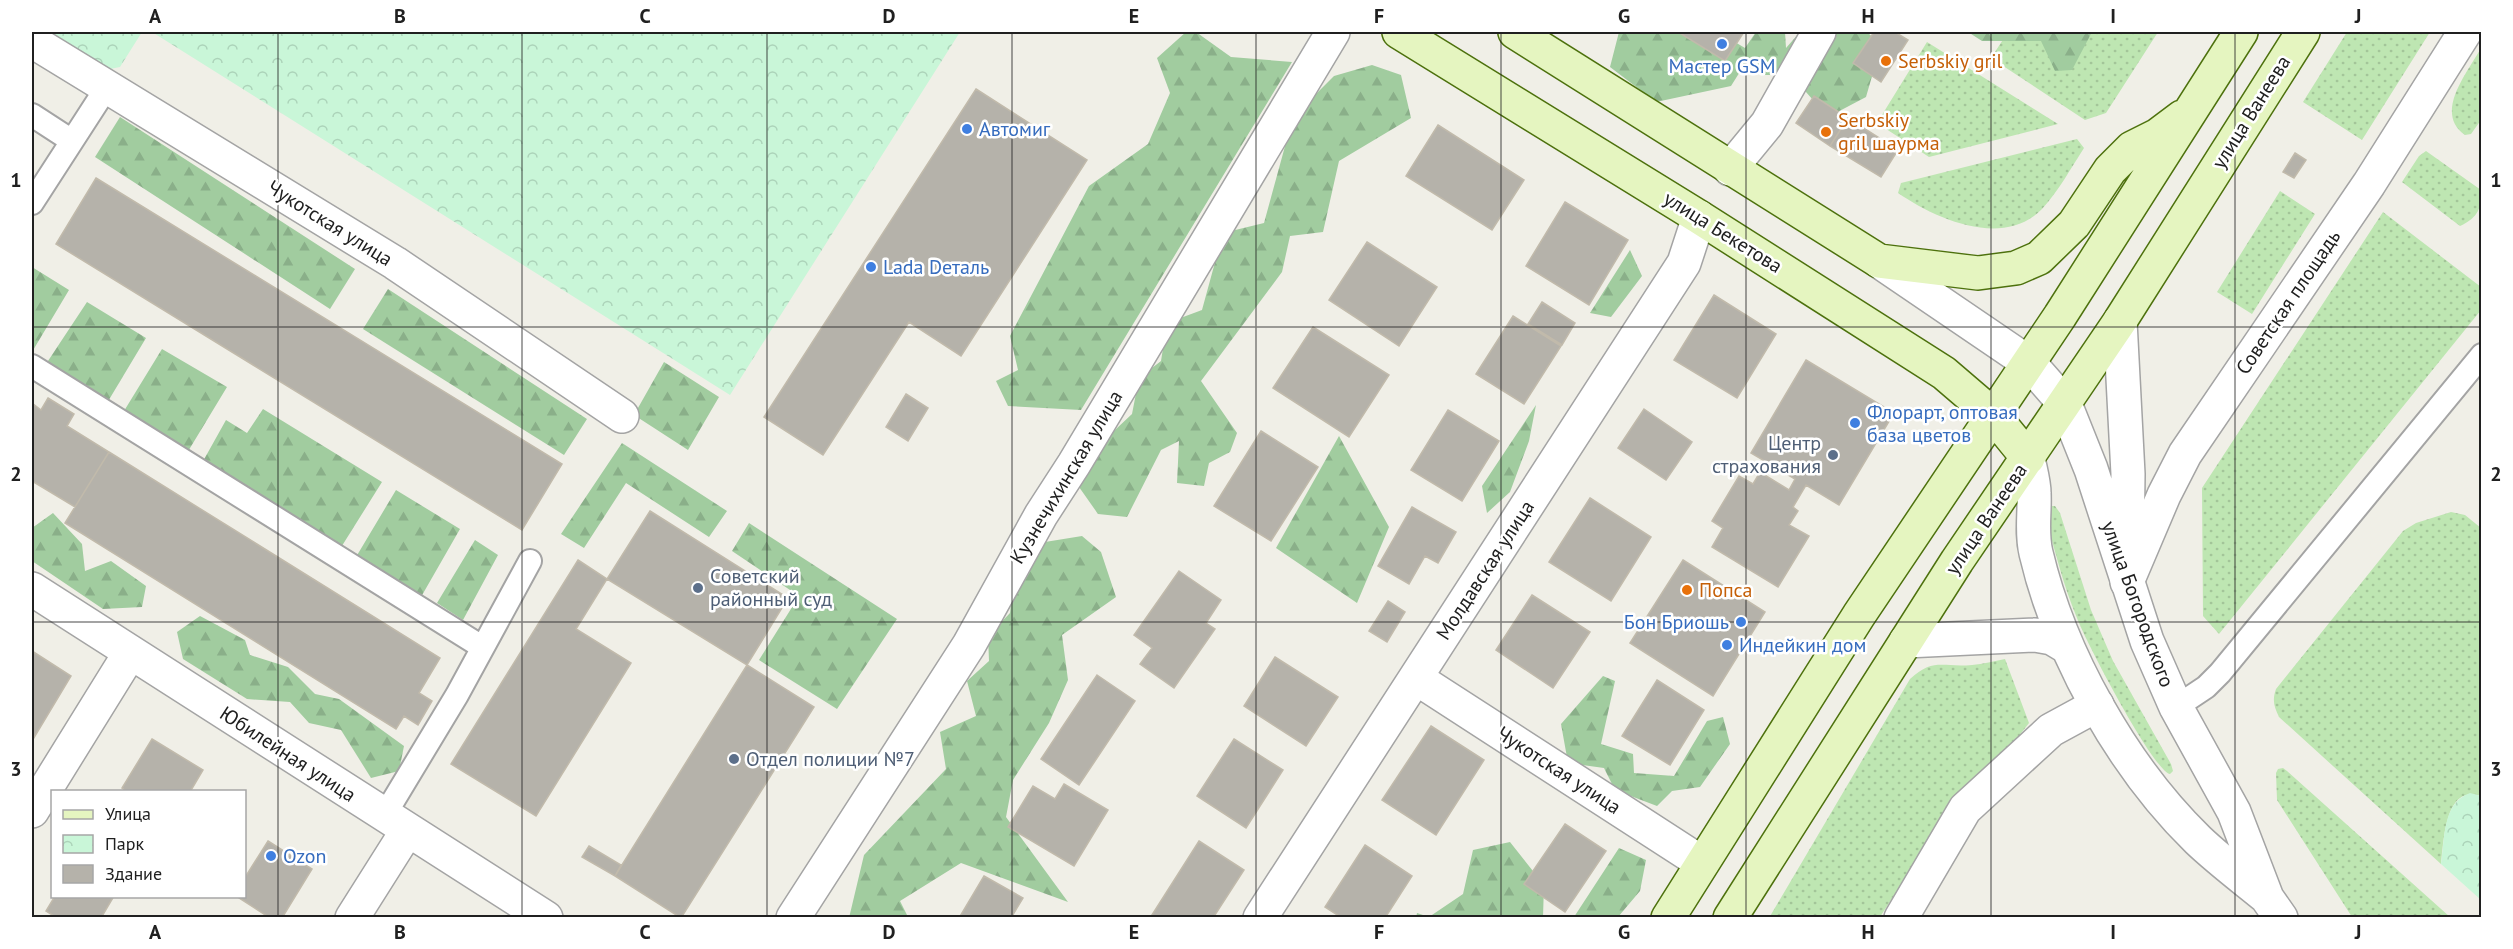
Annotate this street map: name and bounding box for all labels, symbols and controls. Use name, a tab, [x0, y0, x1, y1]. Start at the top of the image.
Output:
text: A	[149, 3, 162, 29]
text: B	[394, 3, 406, 29]
text: C	[639, 3, 651, 29]
text: D	[883, 3, 896, 29]
text: E	[1129, 3, 1139, 29]
text: F	[1374, 3, 1384, 29]
text: G	[1618, 3, 1630, 29]
text: H	[1861, 3, 1875, 29]
text: I	[2110, 3, 2116, 29]
text: J	[2354, 3, 2361, 29]
marker: Мастер GSM	[1715, 37, 1729, 51]
place label: Serbskiy gril	[1898, 48, 2003, 74]
street label: улица Ванеева	[2206, 51, 2296, 173]
place label: Мастер GSM	[1668, 53, 1776, 79]
marker: Serbskiy gril	[1879, 54, 1893, 68]
place label: Serbskiy gril шаурма	[1838, 107, 1940, 156]
place label: Автомиг	[979, 116, 1051, 142]
marker: Автомиг	[960, 122, 974, 136]
marker: Serbskiy gril шаурма	[1819, 125, 1833, 139]
text: 1	[10, 167, 22, 193]
text: 1	[2490, 167, 2502, 193]
street label: Чукотская улица	[262, 174, 398, 272]
street label: улица Бекетова	[1659, 185, 1787, 279]
street label: Советская площадь	[2230, 225, 2346, 379]
place label: Lada Dеталь	[883, 254, 989, 280]
marker: Lada Dеталь	[864, 260, 878, 274]
street label: Кузнечихинская улица	[1004, 385, 1128, 569]
place label: Флорарт, оптовая база цветов	[1867, 399, 2018, 448]
marker: Флорарт, оптовая база цветов	[1848, 416, 1862, 430]
place label: Центр страхования	[1712, 430, 1821, 479]
marker: Центр страхования	[1826, 448, 1840, 462]
street label: улица Ванеева	[1939, 458, 2033, 580]
text: 2	[10, 461, 22, 487]
text: 2	[2490, 461, 2502, 487]
street label: Молдавская улица	[1430, 495, 1540, 645]
street label: улица Богородского	[2096, 517, 2180, 691]
place label: Советский районный суд	[710, 563, 832, 612]
place label: Попса	[1699, 577, 1753, 603]
marker: Советский районный суд	[691, 581, 705, 595]
marker: Попса	[1680, 583, 1694, 597]
place label: Бон Бриошь	[1624, 609, 1729, 635]
marker: Бон Бриошь	[1734, 615, 1748, 629]
place label: Индейкин дом	[1739, 632, 1866, 658]
marker: Индейкин дом	[1720, 638, 1734, 652]
street label: Юбилейная улица	[215, 700, 361, 808]
street label: Чукотская улица	[1492, 720, 1626, 820]
place label: Отдел полиции №7	[746, 746, 915, 772]
marker: Отдел полиции №7	[727, 752, 741, 766]
text: 3	[10, 756, 22, 782]
text: 3	[2490, 756, 2502, 782]
legend	[51, 790, 246, 898]
text: Улица	[105, 802, 151, 825]
text: Парк	[105, 832, 145, 855]
place label: Ozon	[283, 843, 327, 869]
marker: Ozon	[264, 849, 278, 863]
text: Здание	[105, 862, 162, 885]
text: A	[149, 919, 162, 945]
text: B	[394, 919, 406, 945]
text: C	[639, 919, 651, 945]
text: D	[883, 919, 896, 945]
text: E	[1129, 919, 1139, 945]
text: F	[1374, 919, 1384, 945]
text: G	[1618, 919, 1630, 945]
text: H	[1861, 919, 1875, 945]
text: I	[2110, 919, 2116, 945]
text: J	[2354, 919, 2361, 945]

